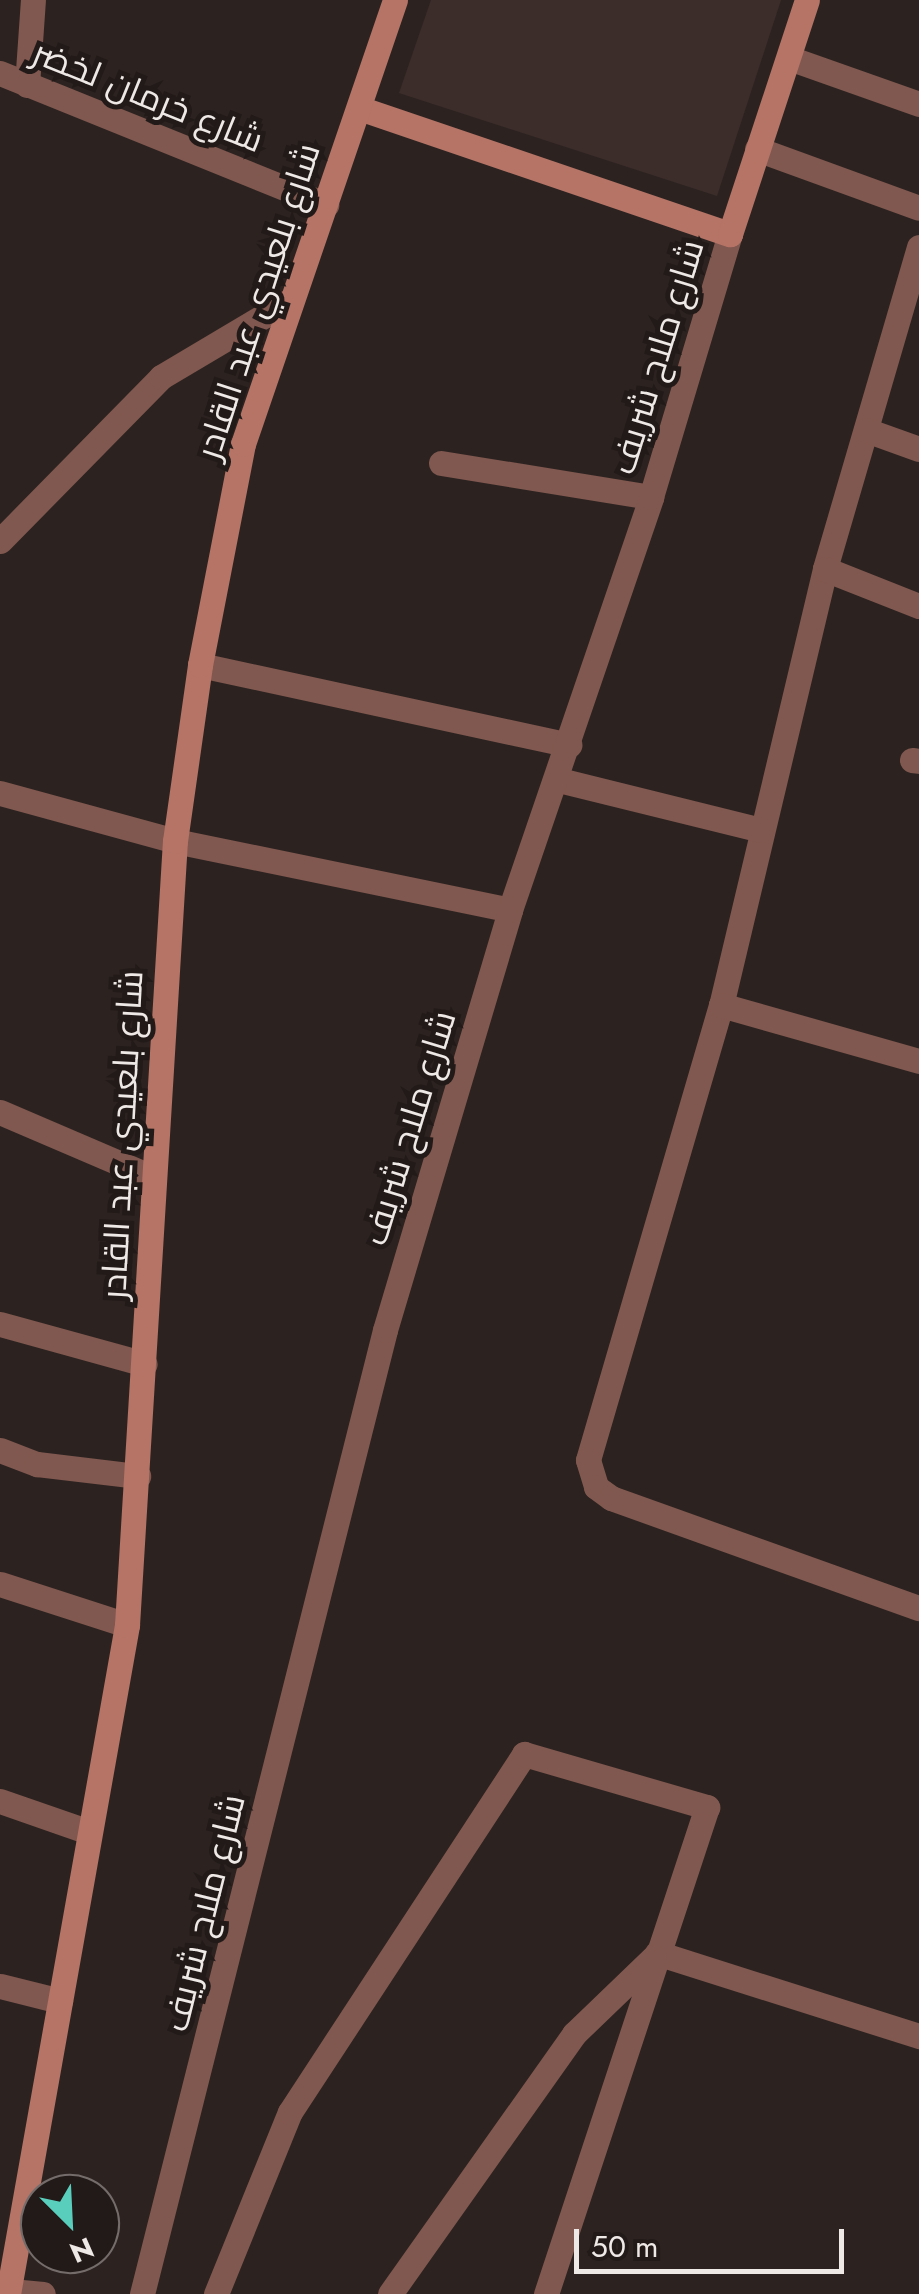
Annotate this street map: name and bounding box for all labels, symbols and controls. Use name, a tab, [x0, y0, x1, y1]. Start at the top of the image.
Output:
street label: شارع خرمان لخضر	[27, 31, 269, 161]
street label: شارع بلعيدي عبد القادر	[187, 138, 329, 464]
street label: شارع ملاح شريف	[601, 235, 713, 479]
street label: شارع بلعيدي عبد القادر	[92, 969, 152, 1301]
street label: شارع ملاح شريف	[353, 1006, 465, 1250]
street label: شارع ملاح شريف	[154, 1790, 254, 2036]
north arrow	[20, 2174, 120, 2274]
scale bar	[579, 2209, 849, 2271]
text: 50 m	[591, 2225, 658, 2268]
text: N	[63, 2227, 100, 2273]

